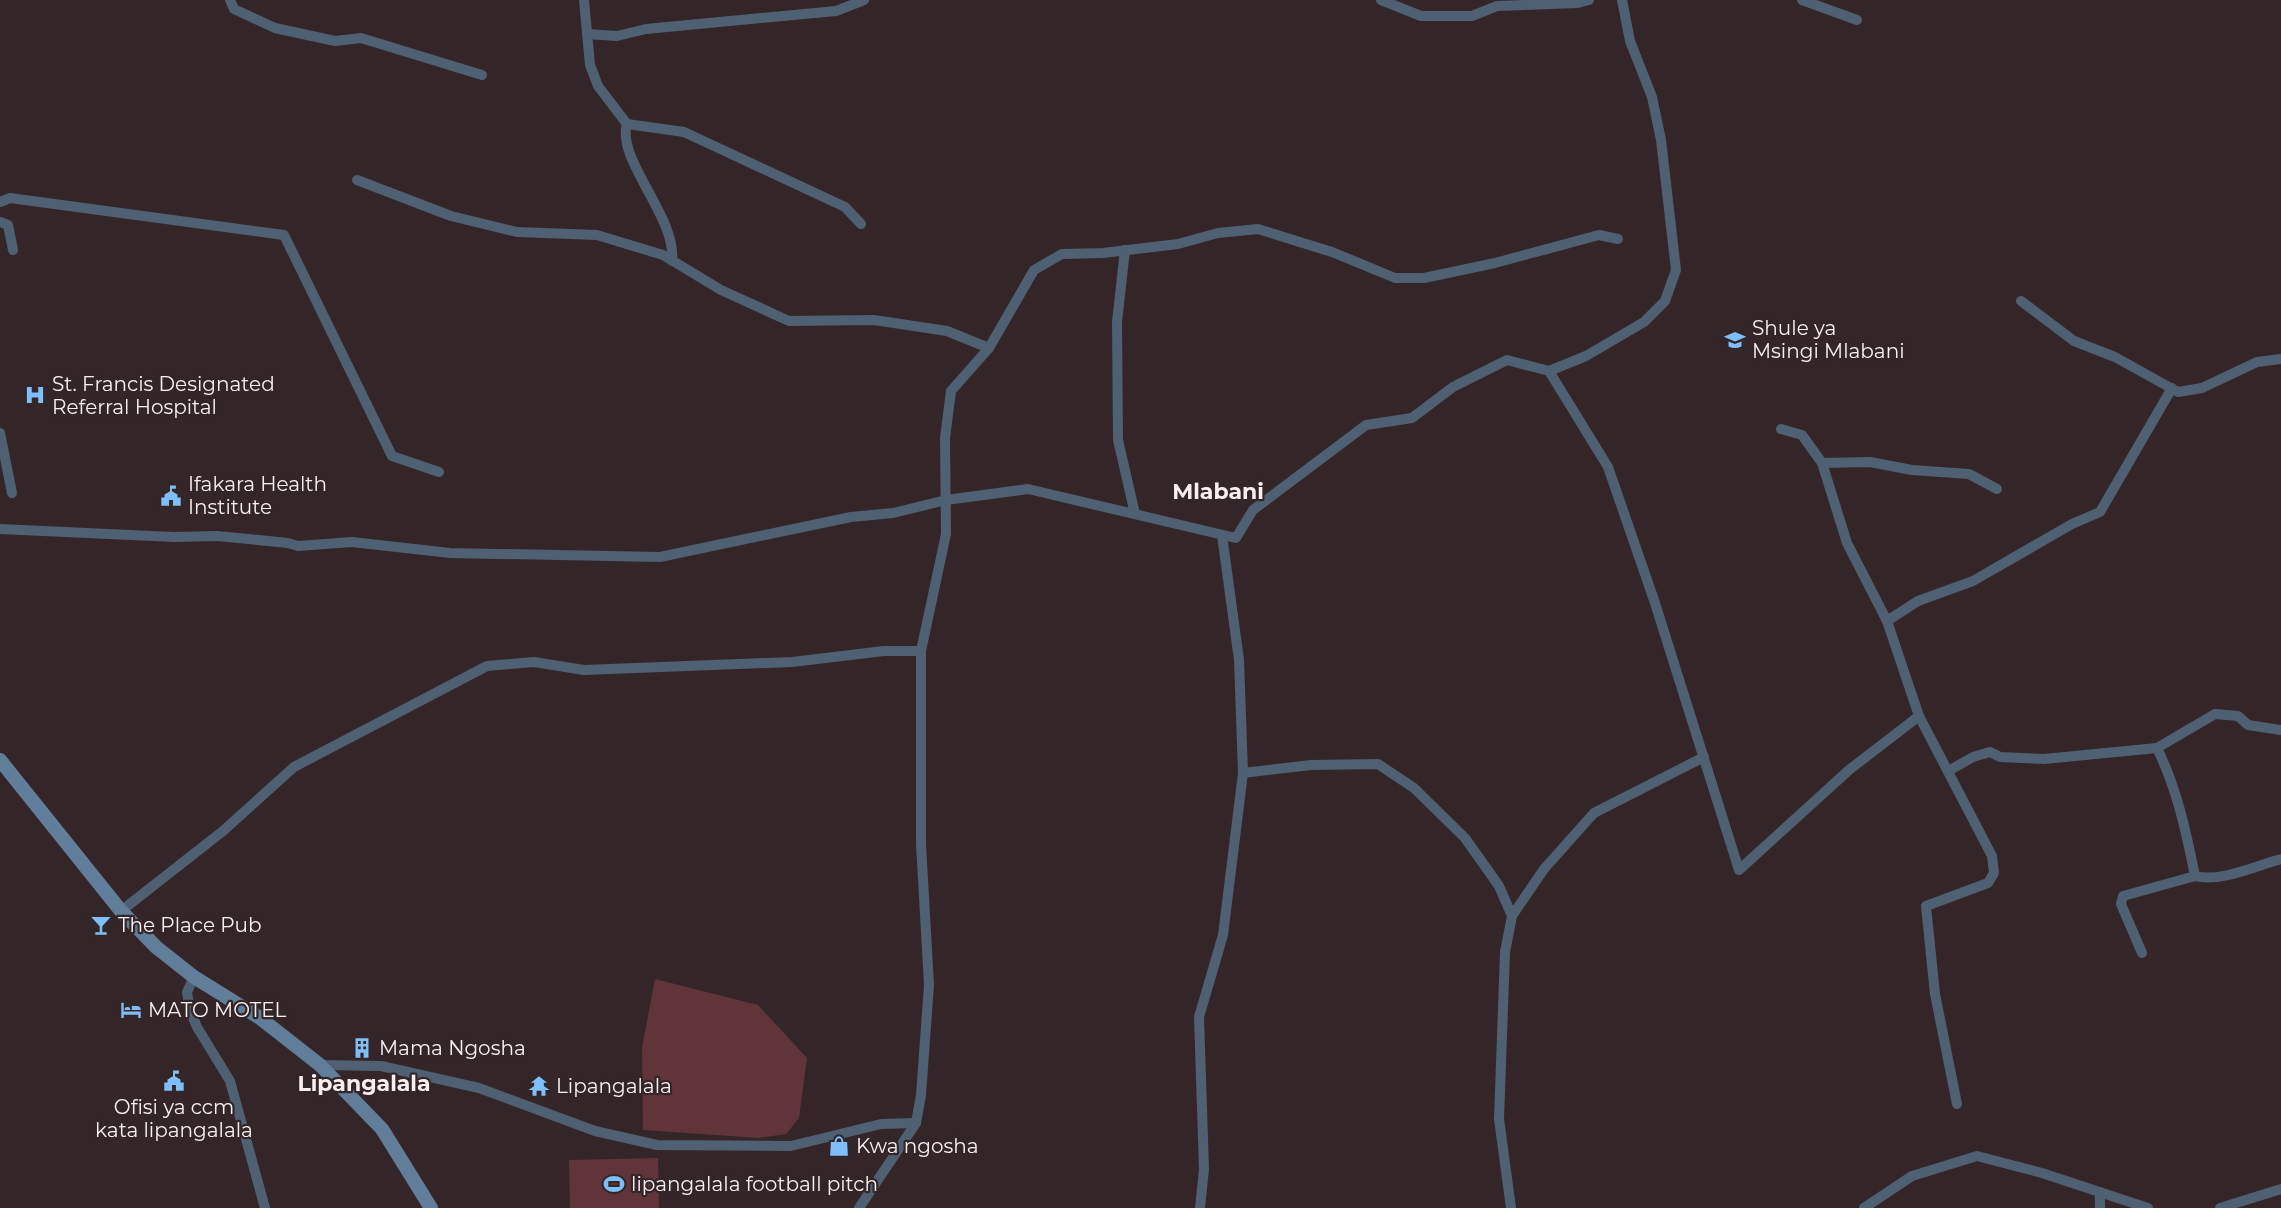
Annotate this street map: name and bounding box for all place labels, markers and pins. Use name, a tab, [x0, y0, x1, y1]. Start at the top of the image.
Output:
place label: Shule ya Msingi Mlabani	[1752, 316, 1905, 363]
school or university icon: Shule ya Msingi Mlabani	[1723, 328, 1747, 352]
place label: St. Francis Designated Referral Hospital	[52, 372, 275, 419]
hospital icon: St. Francis Designated Referral Hospital	[23, 383, 47, 407]
place label: Ifakara Health Institute	[188, 472, 327, 519]
public building icon: Ifakara Health Institute	[159, 484, 183, 508]
bar icon: The Place Pub	[89, 913, 113, 937]
place label: The Place Pub	[118, 913, 262, 937]
hotel icon: MATO MOTEL	[119, 998, 143, 1022]
place label: MATO MOTEL	[148, 998, 287, 1022]
building icon: Mama Ngosha	[350, 1036, 374, 1060]
place label: Mama Ngosha	[379, 1036, 526, 1060]
public building icon: Ofisi ya ccm kata lipangalala	[162, 1069, 186, 1093]
temple icon: Lipangalala	[527, 1074, 551, 1098]
place label: Lipangalala	[556, 1074, 672, 1098]
place label: Ofisi ya ccm kata lipangalala	[95, 1095, 253, 1142]
shop icon: Kwa ngosha	[827, 1134, 851, 1158]
place label: Kwa ngosha	[856, 1134, 979, 1158]
sports icon: lipangalala football pitch	[602, 1172, 626, 1196]
place label: lipangalala football pitch	[631, 1172, 878, 1196]

